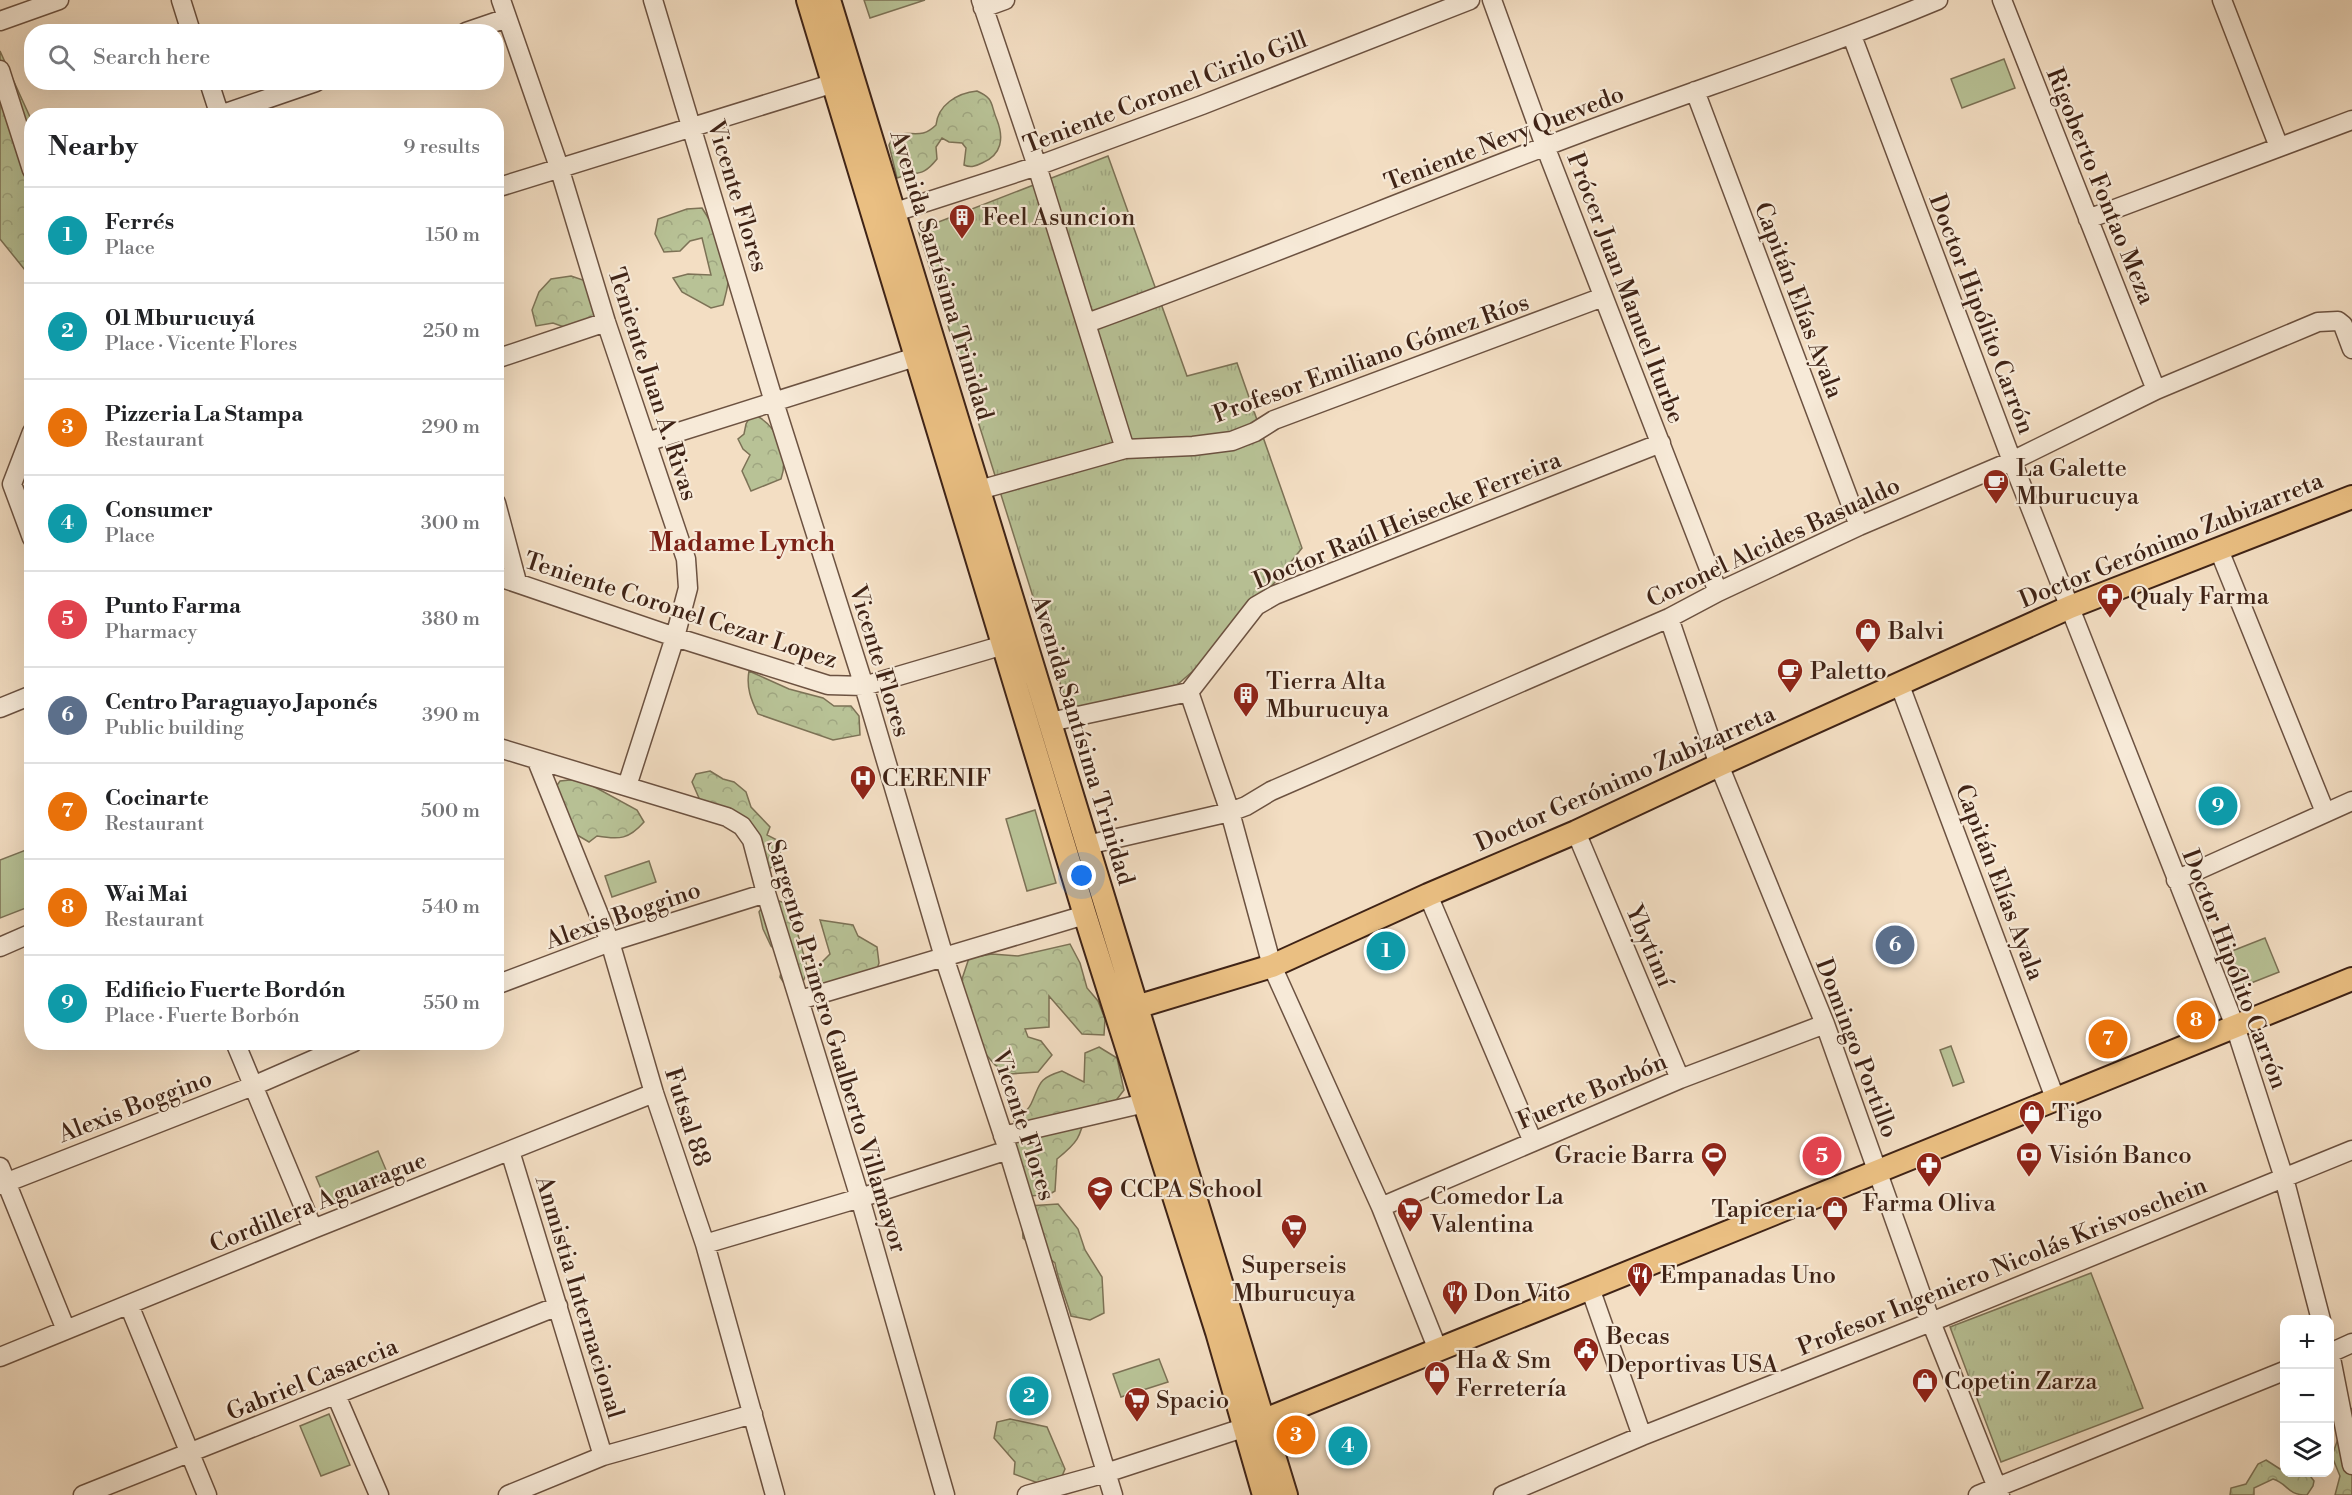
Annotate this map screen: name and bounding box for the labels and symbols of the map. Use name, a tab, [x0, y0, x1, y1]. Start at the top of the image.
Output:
street label: Teniente Coronel Cirilo Gill	[1019, 25, 1311, 161]
street label: Rigoberto Fontao Meza	[2039, 64, 2162, 310]
street label: Teniente Nevy Quevedo	[1380, 79, 1628, 199]
street label: Vicente Flores	[699, 116, 774, 276]
street label: Avenida Santísima Trinidad	[882, 126, 1000, 424]
street label: Prócer Juan Manuel Iturbe	[1560, 149, 1691, 428]
street label: Doctor Hipólito Carrón	[1921, 190, 2041, 439]
street label: Capitán Elías Ayala	[1747, 198, 1850, 403]
building icon: Feel Asuncion	[947, 202, 977, 240]
place label: Feel Asuncion	[982, 203, 1135, 233]
street label: Teniente Juan A. Rivas	[600, 264, 704, 504]
street label: Profesor Emiliano Gómez Ríos	[1209, 288, 1533, 430]
street label: Doctor Raúl Heisecke Ferreira	[1249, 445, 1567, 597]
place label: La Galette Mburucuya	[2016, 454, 2140, 512]
street label: Doctor Gerónimo Zubizarreta	[2015, 466, 2328, 616]
cafe icon: La Galette Mburucuya	[1981, 467, 2011, 505]
street label: Coronel Alcides Basualdo	[1642, 471, 1905, 615]
district label: Madame Lynch	[649, 527, 835, 559]
street label: Teniente Coronel Cezar Lopez	[520, 546, 841, 676]
street label: Vicente Flores	[841, 581, 916, 741]
pharmacy icon: Qualy Farma	[2095, 581, 2125, 619]
place label: Qualy Farma	[2130, 582, 2270, 612]
street label: Avenida Santísima Trinidad	[1023, 591, 1141, 889]
shop icon: Balvi	[1853, 616, 1883, 654]
place label: Balvi	[1887, 617, 1944, 647]
cafe icon: Paletto	[1775, 656, 1805, 694]
place label: Paletto	[1810, 657, 1887, 687]
place label: Tierra Alta Mburucuya	[1266, 667, 1390, 725]
building icon: Tierra Alta Mburucuya	[1231, 680, 1261, 718]
street label: Doctor Gerónimo Zubizarreta	[1471, 699, 1781, 859]
hospital icon: CERENIF	[848, 763, 878, 801]
place label: CERENIF	[882, 764, 991, 794]
street label: Capitán Elías Ayala	[1948, 780, 2051, 985]
pin: 9	[2198, 784, 2238, 828]
street label: Sargento Primero Gualberto Villamayor	[759, 836, 913, 1256]
street label: Doctor Hipólito Carrón	[2174, 845, 2294, 1094]
your location	[1067, 861, 1096, 890]
street label: Alexis Boggino	[541, 875, 705, 957]
street label: Ybytimí	[1618, 899, 1680, 993]
pin: 6	[1876, 922, 1914, 968]
pin: 1	[1366, 928, 1406, 974]
street label: Domingo Portillo	[1808, 954, 1904, 1142]
pin: 8	[2176, 998, 2216, 1042]
pin: 7	[2088, 1016, 2128, 1062]
street label: Vicente Flores	[984, 1045, 1062, 1205]
street label: Fuerte Borbón	[1513, 1047, 1672, 1137]
street label: Alexis Boggino	[53, 1064, 216, 1150]
street label: Futsal 88	[657, 1064, 717, 1170]
shop icon: Tigo	[2017, 1098, 2047, 1136]
place label: Tigo	[2052, 1099, 2103, 1129]
pin: 5	[1802, 1134, 1842, 1178]
sports icon: Gracie Barra	[1699, 1140, 1729, 1178]
bank icon: Visión Banco	[2014, 1140, 2044, 1178]
place label: Gracie Barra	[1555, 1141, 1695, 1171]
place label: Visión Banco	[2047, 1141, 2192, 1171]
street label: Cordillera Aguarague	[205, 1146, 431, 1260]
pharmacy icon: Farma Oliva	[1914, 1150, 1944, 1188]
street label: Anmistia Internacional	[528, 1171, 630, 1422]
street label: Profesor Ingeniero Nicolás Krisvoschein	[1793, 1171, 2212, 1363]
school or university icon: CCPA School	[1085, 1174, 1115, 1212]
place label: CCPA School	[1120, 1175, 1263, 1205]
place label: Comedor La Valentina	[1429, 1182, 1564, 1240]
place label: Farma Oliva	[1862, 1189, 1996, 1219]
shop icon: Tapiceria	[1820, 1194, 1850, 1232]
supermarket icon: Comedor La Valentina	[1395, 1195, 1425, 1233]
place label: Tapiceria	[1711, 1195, 1817, 1225]
supermarket icon: Superseis Mburucuya	[1279, 1212, 1309, 1250]
place label: Superseis Mburucuya	[1233, 1251, 1356, 1309]
restaurant icon: Empanadas Uno	[1625, 1260, 1655, 1298]
place label: Empanadas Uno	[1660, 1261, 1836, 1291]
restaurant icon: Don Vito	[1440, 1278, 1470, 1316]
place label: Don Vito	[1474, 1279, 1571, 1309]
place label: Becas Deportivas USA	[1605, 1322, 1779, 1380]
street label: Gabriel Casaccia	[222, 1332, 403, 1428]
public building icon: Becas Deportivas USA	[1571, 1335, 1601, 1373]
place label: Ha & Sm Ferretería	[1456, 1346, 1568, 1404]
shop icon: Ha & Sm Ferretería	[1422, 1359, 1452, 1397]
shop icon: Copetin Zarza	[1910, 1366, 1940, 1404]
place label: Copetin Zarza	[1944, 1367, 2098, 1397]
pin: 2	[1010, 1374, 1048, 1418]
supermarket icon: Spacio	[1122, 1385, 1152, 1423]
place label: Spacio	[1156, 1386, 1229, 1416]
pin: 3	[1276, 1412, 1316, 1458]
pin: 4	[1328, 1424, 1368, 1468]

